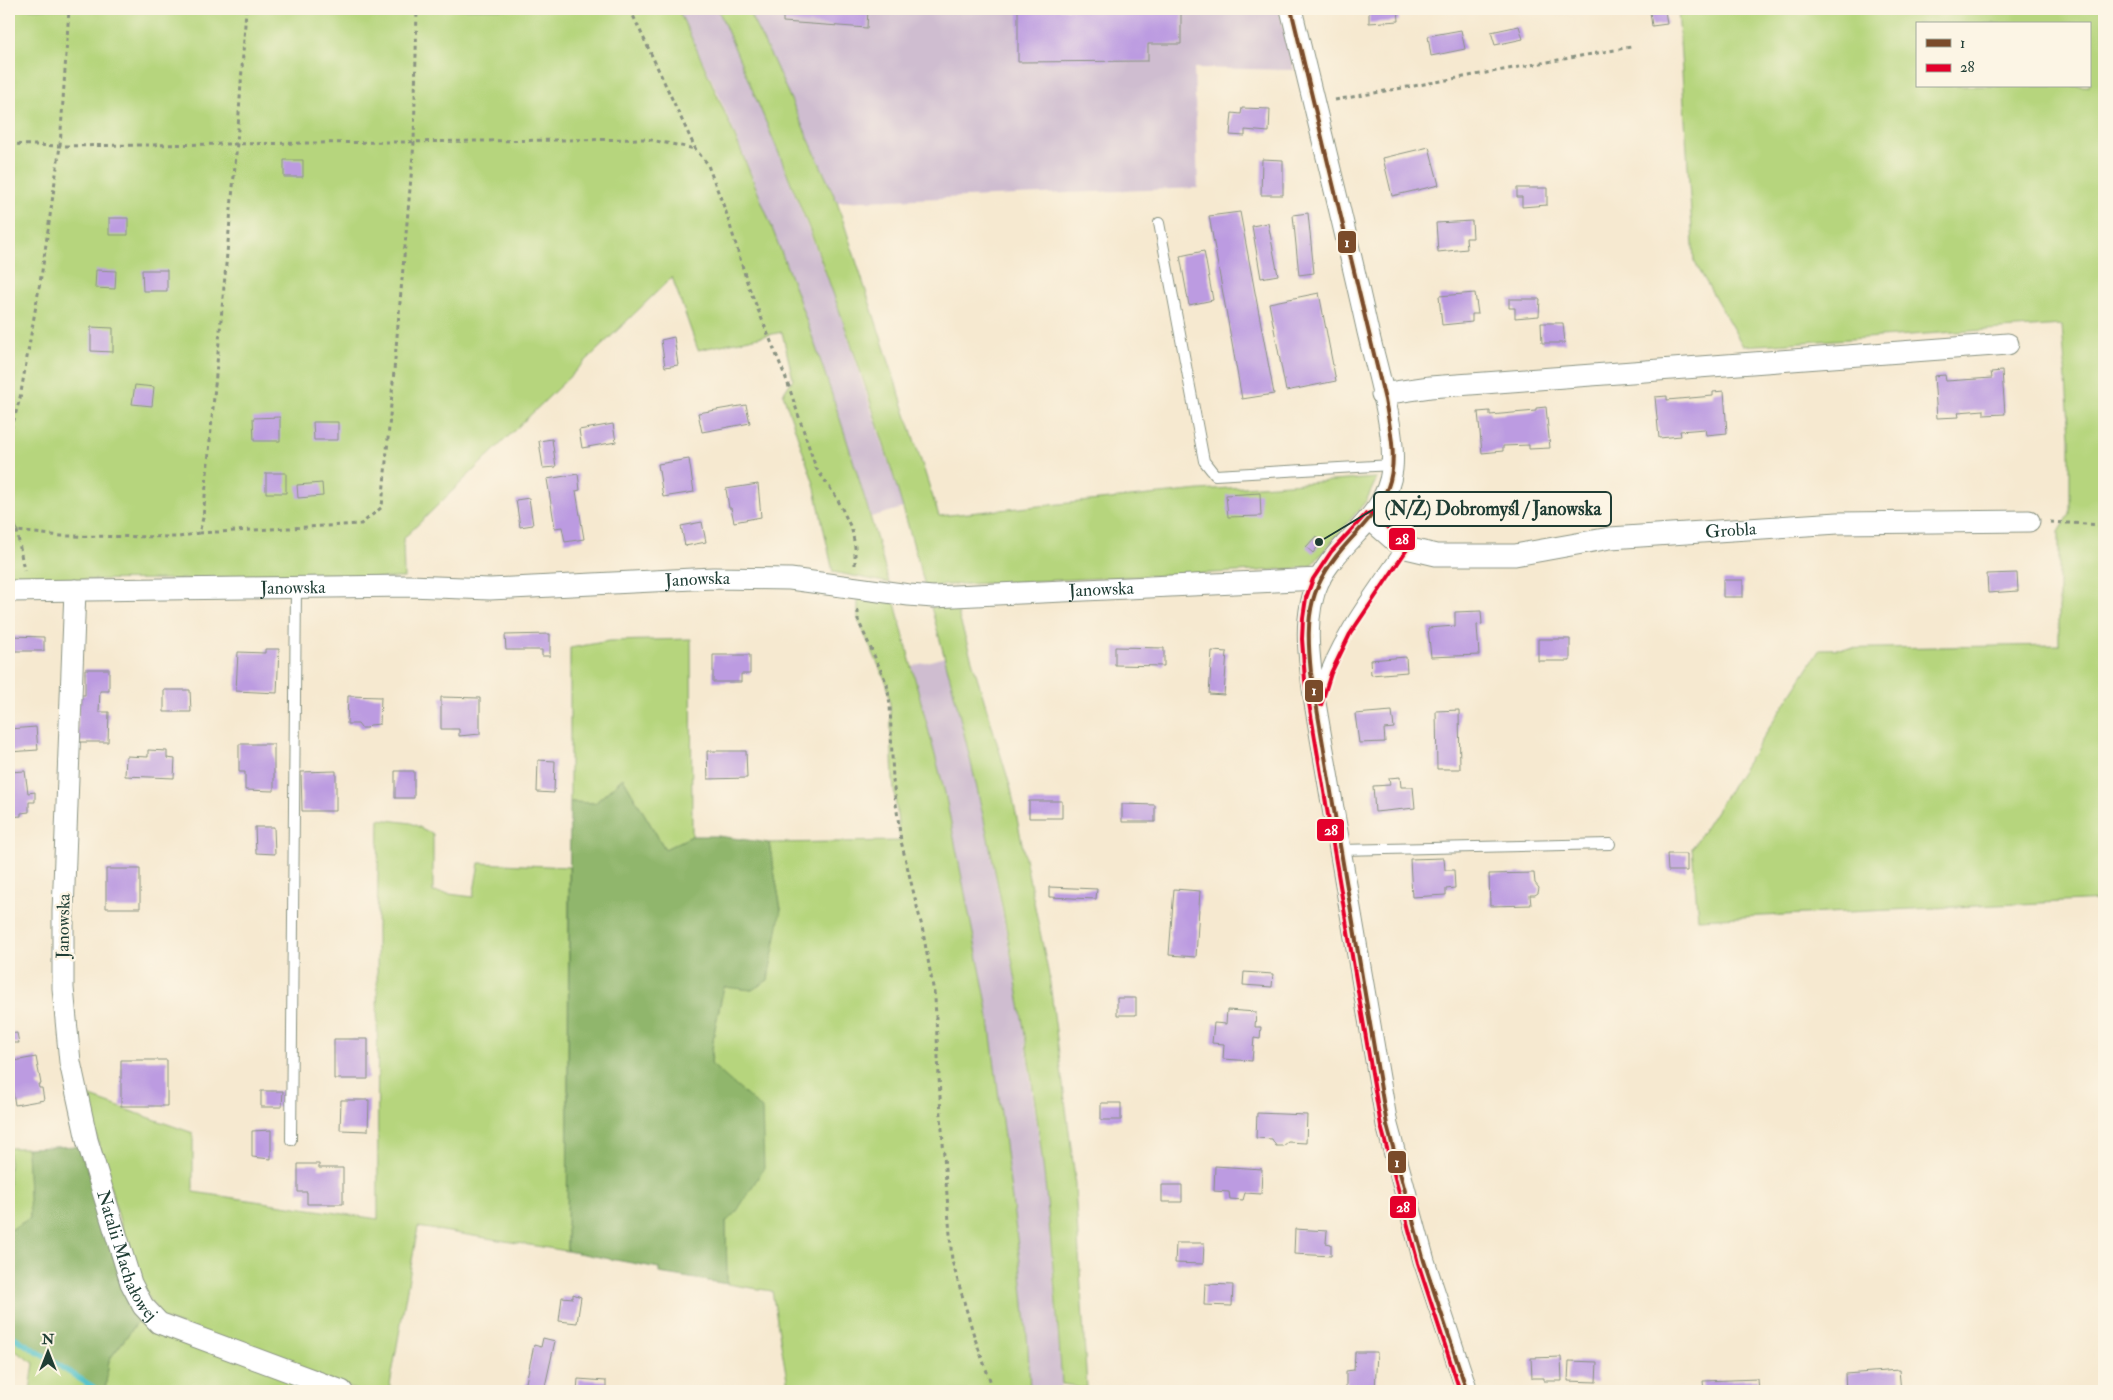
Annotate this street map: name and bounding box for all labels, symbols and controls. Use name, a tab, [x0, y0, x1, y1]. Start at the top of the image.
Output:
legend	[1916, 22, 2090, 88]
text: 1	[1960, 34, 1965, 53]
text: 28	[1960, 58, 1975, 77]
line badge: 1	[1337, 230, 1357, 254]
text: 1	[1345, 234, 1350, 251]
callout: (N/Ż) Dobromyśl / Janowska	[1374, 492, 1611, 526]
text: (N/Ż) Dobromyśl / Janowska	[1385, 495, 1602, 522]
street label: Grobla	[1705, 517, 1758, 544]
line badge: 28	[1388, 527, 1416, 551]
text: 28	[1395, 531, 1409, 548]
street label: Janowska	[664, 567, 731, 592]
street label: Janowska	[259, 576, 326, 600]
street label: Janowska	[1067, 577, 1135, 603]
line badge: 1	[1304, 679, 1324, 703]
text: 1	[1312, 682, 1317, 699]
line badge: 28	[1316, 818, 1345, 842]
text: 28	[1324, 822, 1338, 839]
street label: Janowska	[51, 893, 76, 960]
line badge: 1	[1387, 1150, 1407, 1174]
text: 1	[1395, 1154, 1400, 1171]
street label: Natalii Machałowej	[91, 1188, 162, 1326]
line badge: 28	[1389, 1195, 1417, 1219]
text: 28	[1396, 1199, 1410, 1216]
north arrow	[22, 1328, 72, 1378]
text: N	[41, 1331, 55, 1348]

